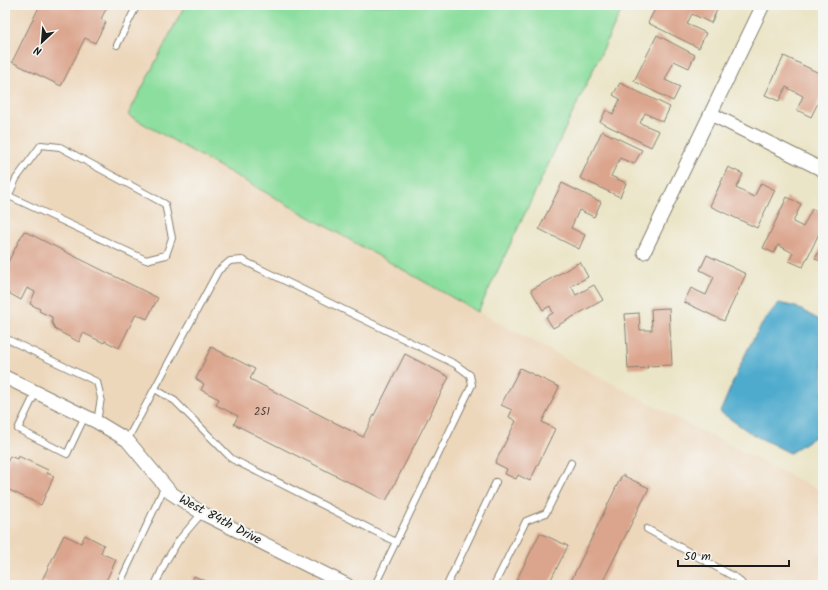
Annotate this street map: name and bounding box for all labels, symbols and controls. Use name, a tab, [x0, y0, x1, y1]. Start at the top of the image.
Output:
north arrow	[22, 22, 62, 62]
text: N	[31, 40, 45, 60]
house number: 251	[254, 403, 270, 421]
street label: West 84th Drive	[175, 489, 265, 551]
scale bar	[678, 542, 789, 568]
text: 50 m	[684, 547, 711, 566]

